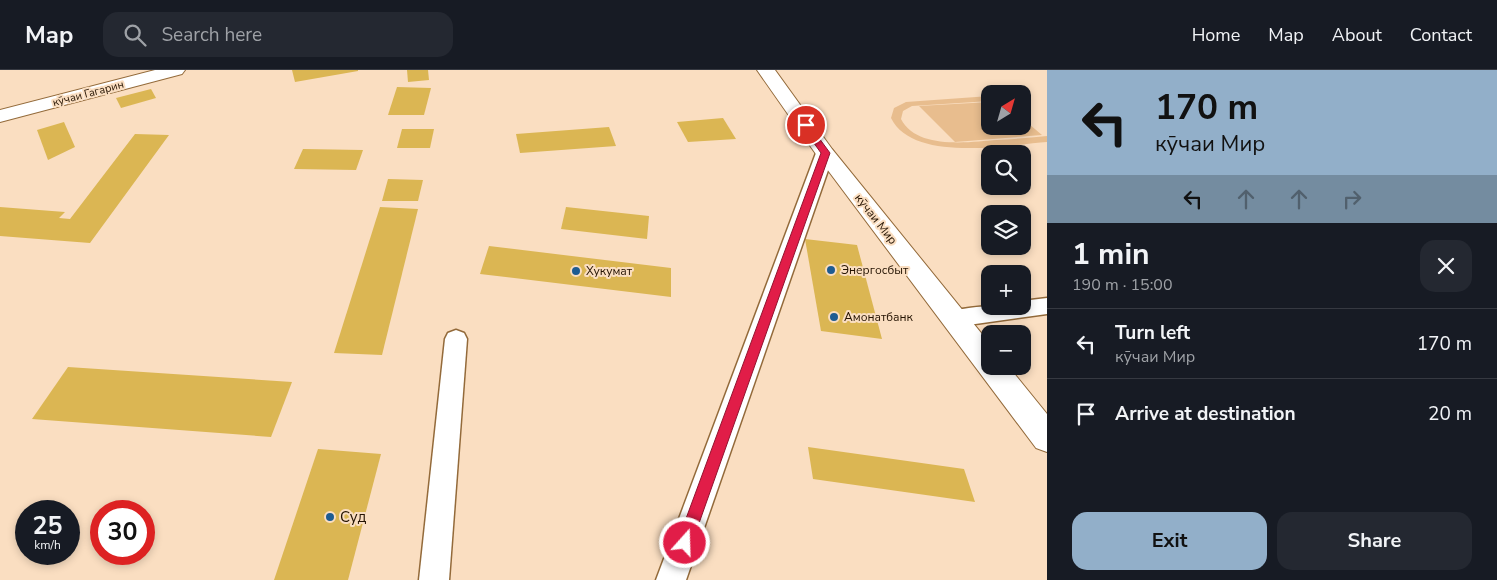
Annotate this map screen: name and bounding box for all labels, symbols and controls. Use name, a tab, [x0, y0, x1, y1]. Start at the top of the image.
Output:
search box	[103, 12, 453, 57]
text: Map	[25, 19, 73, 51]
icon: search	[121, 21, 149, 49]
text: Search here	[161, 22, 262, 48]
text: Home	[1192, 23, 1240, 47]
text: Map	[1268, 23, 1304, 47]
text: About	[1332, 23, 1382, 47]
text: Contact	[1410, 23, 1472, 47]
street label: кӯчаи Гагарин	[51, 77, 125, 110]
text: 170 m	[1155, 84, 1258, 131]
north arrow	[981, 85, 1031, 135]
map controls	[981, 85, 1031, 375]
icon: left	[1072, 90, 1137, 155]
pin	[785, 104, 827, 146]
icon: arrive	[792, 111, 820, 139]
text: кӯчаи Мир	[1155, 129, 1265, 159]
button: search	[981, 145, 1031, 195]
icon: left	[1179, 185, 1207, 213]
icon: ahead	[1232, 185, 1260, 213]
icon: ahead	[1285, 185, 1313, 213]
icon: right	[1338, 185, 1366, 213]
street label: кӯчаи Мир	[851, 190, 901, 248]
button: layers	[981, 205, 1031, 255]
text: 1 min	[1072, 234, 1150, 275]
button: close	[1420, 240, 1472, 292]
place label: Энергосбыт	[841, 262, 909, 278]
place label: Хукумат	[586, 263, 633, 279]
marker: Энергосбыт	[825, 264, 837, 276]
marker: Хукумат	[570, 265, 582, 277]
button: +	[981, 265, 1031, 315]
text: 190 m · 15:00	[1072, 274, 1173, 296]
place label: Амонатбанк	[844, 309, 914, 325]
marker: Амонатбанк	[828, 311, 840, 323]
text: Turn left	[1115, 320, 1190, 346]
button: −	[981, 325, 1031, 375]
icon: left	[1072, 330, 1100, 358]
text: 170 m	[1417, 331, 1472, 357]
text: кӯчаи Мир	[1115, 346, 1195, 368]
icon: arrive	[1072, 400, 1100, 428]
text: Arrive at destination	[1115, 401, 1296, 427]
text: 20 m	[1428, 401, 1472, 427]
speed limit sign: 30	[90, 500, 155, 565]
place label: Суд	[340, 507, 367, 527]
text: 25	[32, 509, 63, 543]
marker: Суд	[324, 511, 336, 523]
button: Exit	[1072, 512, 1267, 570]
button: Share	[1277, 512, 1472, 570]
position arrow	[658, 516, 710, 568]
text: km/h	[34, 537, 61, 553]

